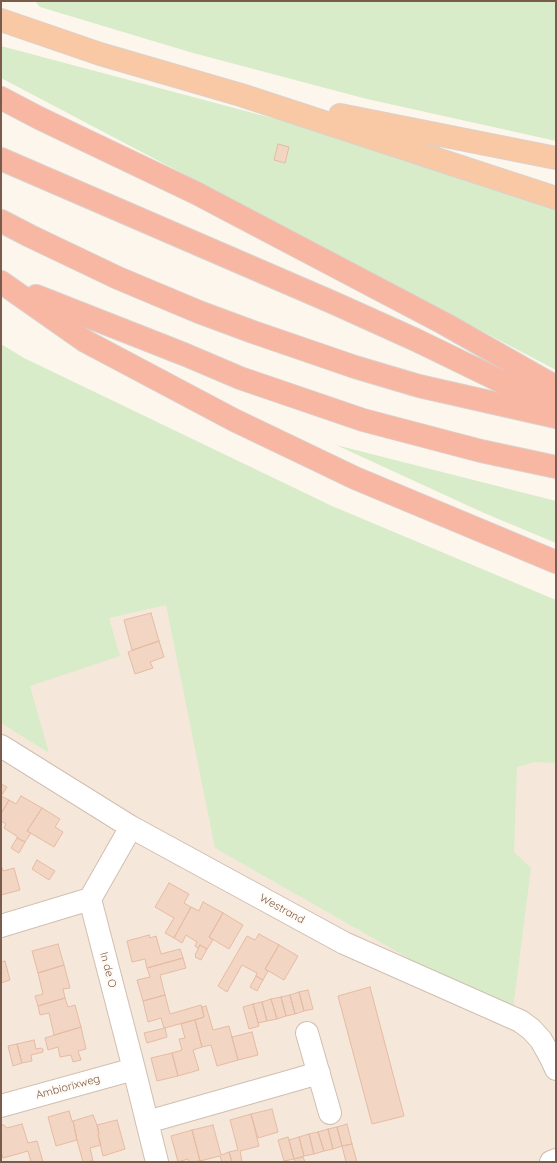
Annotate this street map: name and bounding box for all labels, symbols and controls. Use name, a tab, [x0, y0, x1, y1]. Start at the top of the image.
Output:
street label: Westrand	[257, 891, 307, 927]
street label: In de O	[97, 951, 119, 989]
street label: Ambiorixweg	[34, 1072, 102, 1102]

